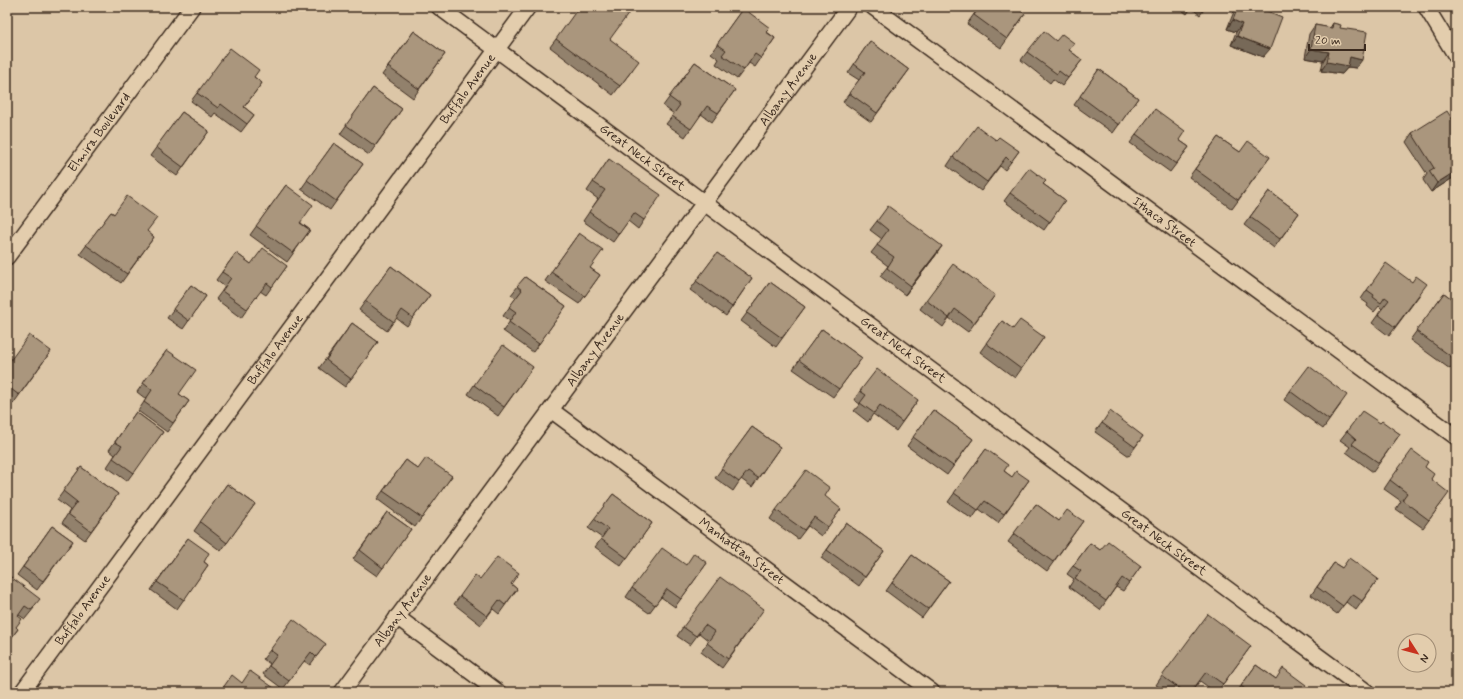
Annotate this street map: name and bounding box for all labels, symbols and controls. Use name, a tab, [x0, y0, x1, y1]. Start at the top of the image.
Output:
scale bar	[1309, 26, 1365, 52]
text: 20 m	[1315, 33, 1341, 49]
street label: Albany Avenue	[755, 49, 821, 129]
street label: Buffalo Avenue	[436, 50, 499, 127]
street label: Elmira Boulevard	[64, 89, 134, 176]
street label: Great Neck Street	[596, 120, 689, 195]
street label: Ithaca Street	[1129, 193, 1200, 251]
street label: Albany Avenue	[563, 309, 628, 390]
street label: Buffalo Avenue	[243, 311, 307, 388]
street label: Great Neck Street	[857, 312, 950, 387]
street label: Great Neck Street	[1118, 505, 1211, 580]
street label: Manhattan Street	[695, 514, 788, 588]
street label: Albany Avenue	[370, 570, 436, 650]
street label: Buffalo Avenue	[51, 571, 114, 649]
north arrow	[1397, 633, 1437, 673]
text: N	[1416, 651, 1432, 665]

